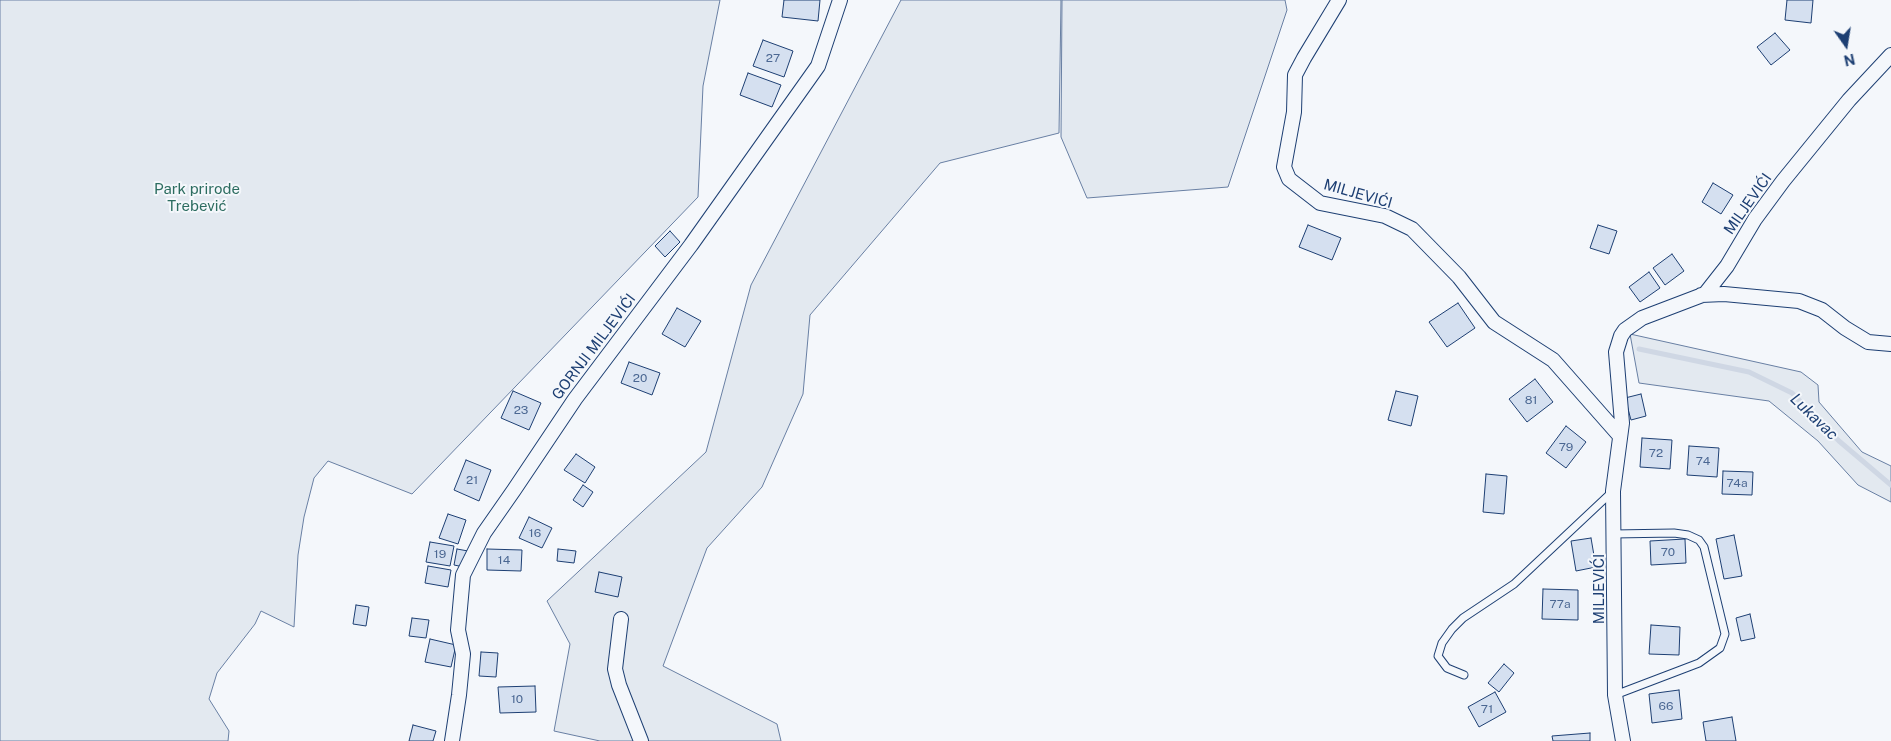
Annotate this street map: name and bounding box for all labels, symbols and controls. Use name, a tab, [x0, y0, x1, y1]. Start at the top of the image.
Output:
north arrow	[1821, 20, 1871, 70]
house number: 27	[766, 51, 780, 65]
text: N	[1842, 51, 1857, 69]
street label: MILJEVIĆI	[1720, 170, 1776, 238]
street label: MILJEVIĆI	[1322, 176, 1394, 212]
park label: Park prirode Trebević	[154, 180, 240, 215]
street label: GORNJI MILJEVIĆI	[548, 291, 640, 403]
house number: 20	[633, 371, 647, 385]
water label: Lukavac	[1786, 390, 1842, 444]
house number: 81	[1525, 393, 1537, 407]
house number: 23	[514, 403, 528, 417]
house number: 79	[1559, 440, 1573, 454]
house number: 72	[1649, 446, 1663, 460]
house number: 74	[1696, 454, 1710, 468]
house number: 21	[466, 473, 478, 487]
house number: 74a	[1726, 476, 1748, 490]
house number: 16	[529, 526, 541, 540]
house number: 70	[1661, 545, 1675, 559]
house number: 19	[434, 547, 446, 561]
house number: 14	[498, 553, 510, 567]
street label: MILJEVIĆI	[1590, 554, 1608, 624]
house number: 77a	[1549, 597, 1571, 611]
house number: 10	[511, 692, 523, 706]
house number: 66	[1659, 699, 1673, 713]
house number: 71	[1481, 702, 1493, 716]

